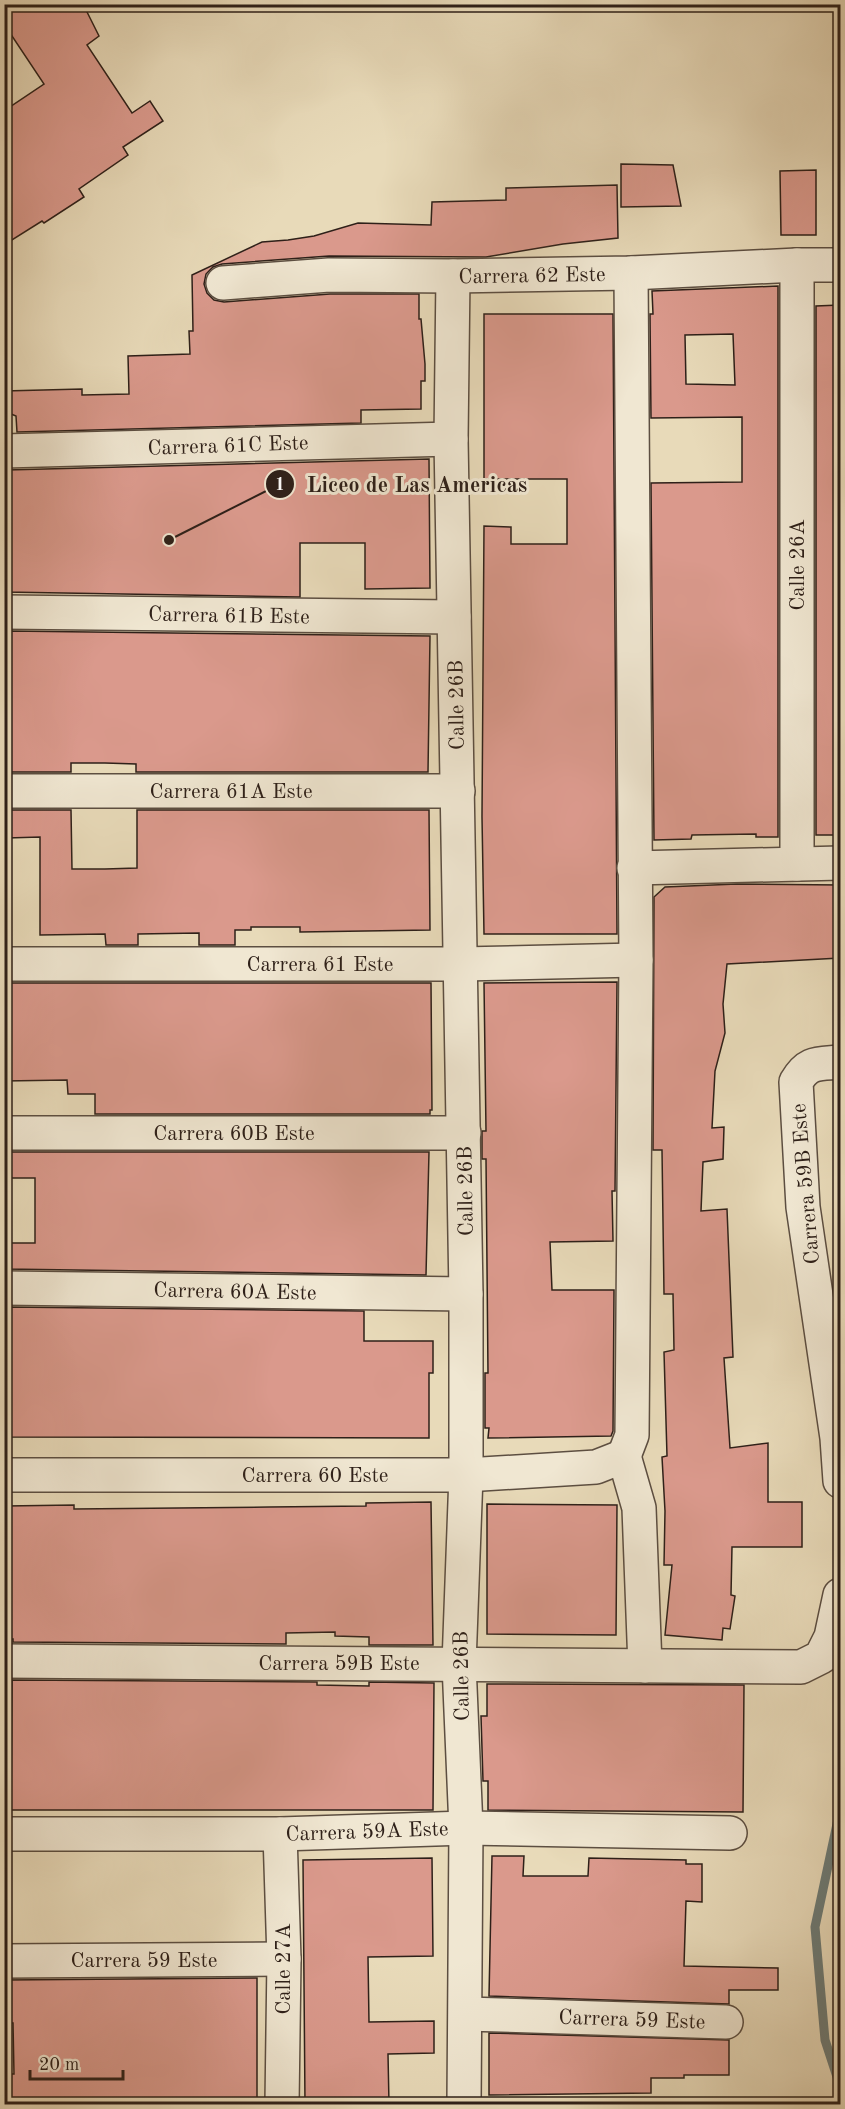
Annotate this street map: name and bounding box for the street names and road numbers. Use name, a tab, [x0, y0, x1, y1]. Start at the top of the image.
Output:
street label: Carrera 62 Este	[458, 265, 606, 288]
street label: Carrera 61C Este	[147, 433, 309, 460]
street label: Calle 26A	[788, 519, 809, 611]
street label: Carrera 61B Este	[148, 605, 310, 628]
street label: Calle 26B	[446, 660, 469, 750]
street label: Carrera 61A Este	[149, 782, 313, 803]
street label: Carrera 61 Este	[246, 955, 394, 976]
street label: Carrera 59B Este	[789, 1102, 824, 1265]
street label: Carrera 60B Este	[153, 1124, 315, 1145]
street label: Calle 26B	[455, 1146, 478, 1236]
street label: Carrera 60A Este	[153, 1281, 317, 1304]
street label: Carrera 60 Este	[241, 1466, 389, 1487]
street label: Calle 26B	[451, 1631, 474, 1721]
street label: Carrera 59B Este	[258, 1654, 420, 1675]
street label: Carrera 59A Este	[285, 1819, 449, 1846]
street label: Calle 27A	[274, 1923, 295, 2015]
street label: Carrera 59 Este	[70, 1951, 218, 1972]
street label: Carrera 59 Este	[558, 2007, 706, 2034]

